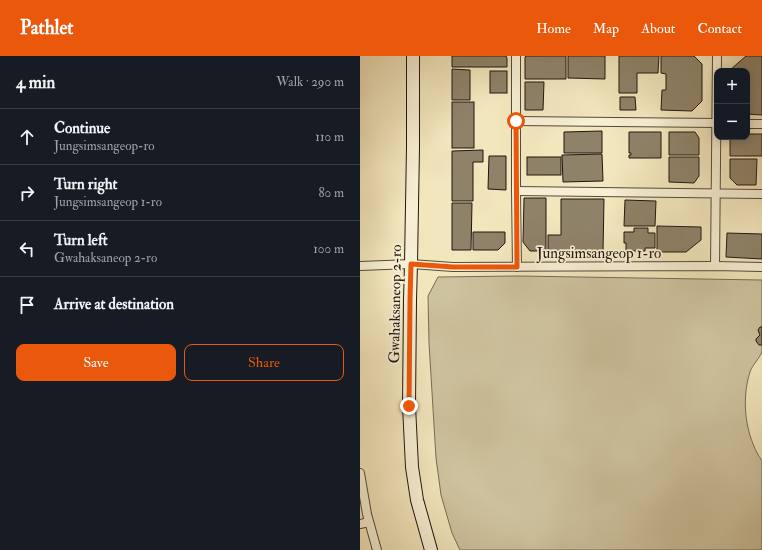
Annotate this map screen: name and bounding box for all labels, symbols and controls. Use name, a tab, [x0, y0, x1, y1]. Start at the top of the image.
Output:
text: Pathlet	[20, 16, 74, 40]
text: Home	[536, 20, 571, 37]
text: Map	[593, 20, 619, 37]
text: About	[641, 20, 675, 37]
text: Contact	[697, 20, 742, 37]
map controls	[714, 68, 750, 140]
button: +	[714, 68, 750, 104]
text: 4 min	[16, 72, 55, 93]
text: Walk · 290 m	[276, 74, 344, 90]
button: −	[714, 104, 750, 140]
route start	[507, 112, 525, 130]
text: Continue	[54, 119, 110, 138]
icon: ahead	[16, 126, 38, 148]
text: 110 m	[315, 129, 344, 145]
text: Jungsimsangeop-ro	[54, 138, 155, 154]
text: Turn right	[54, 175, 117, 194]
icon: right	[16, 182, 38, 204]
text: 80 m	[318, 185, 344, 201]
text: Jungsimsangeop 1-ro	[54, 194, 162, 210]
text: Turn left	[54, 231, 108, 250]
icon: left	[16, 238, 38, 260]
text: 100 m	[313, 241, 344, 257]
street label: Gwahaksaneop 2-ro	[385, 244, 407, 364]
street label: Jungsimsangeop 1-ro	[536, 244, 661, 264]
text: Gwahaksaneop 2-ro	[54, 250, 157, 266]
icon: arrive	[16, 294, 38, 316]
text: Arrive at destination	[54, 295, 174, 314]
button: Save	[16, 344, 176, 381]
button: Share	[184, 344, 344, 381]
route end	[400, 397, 418, 415]

